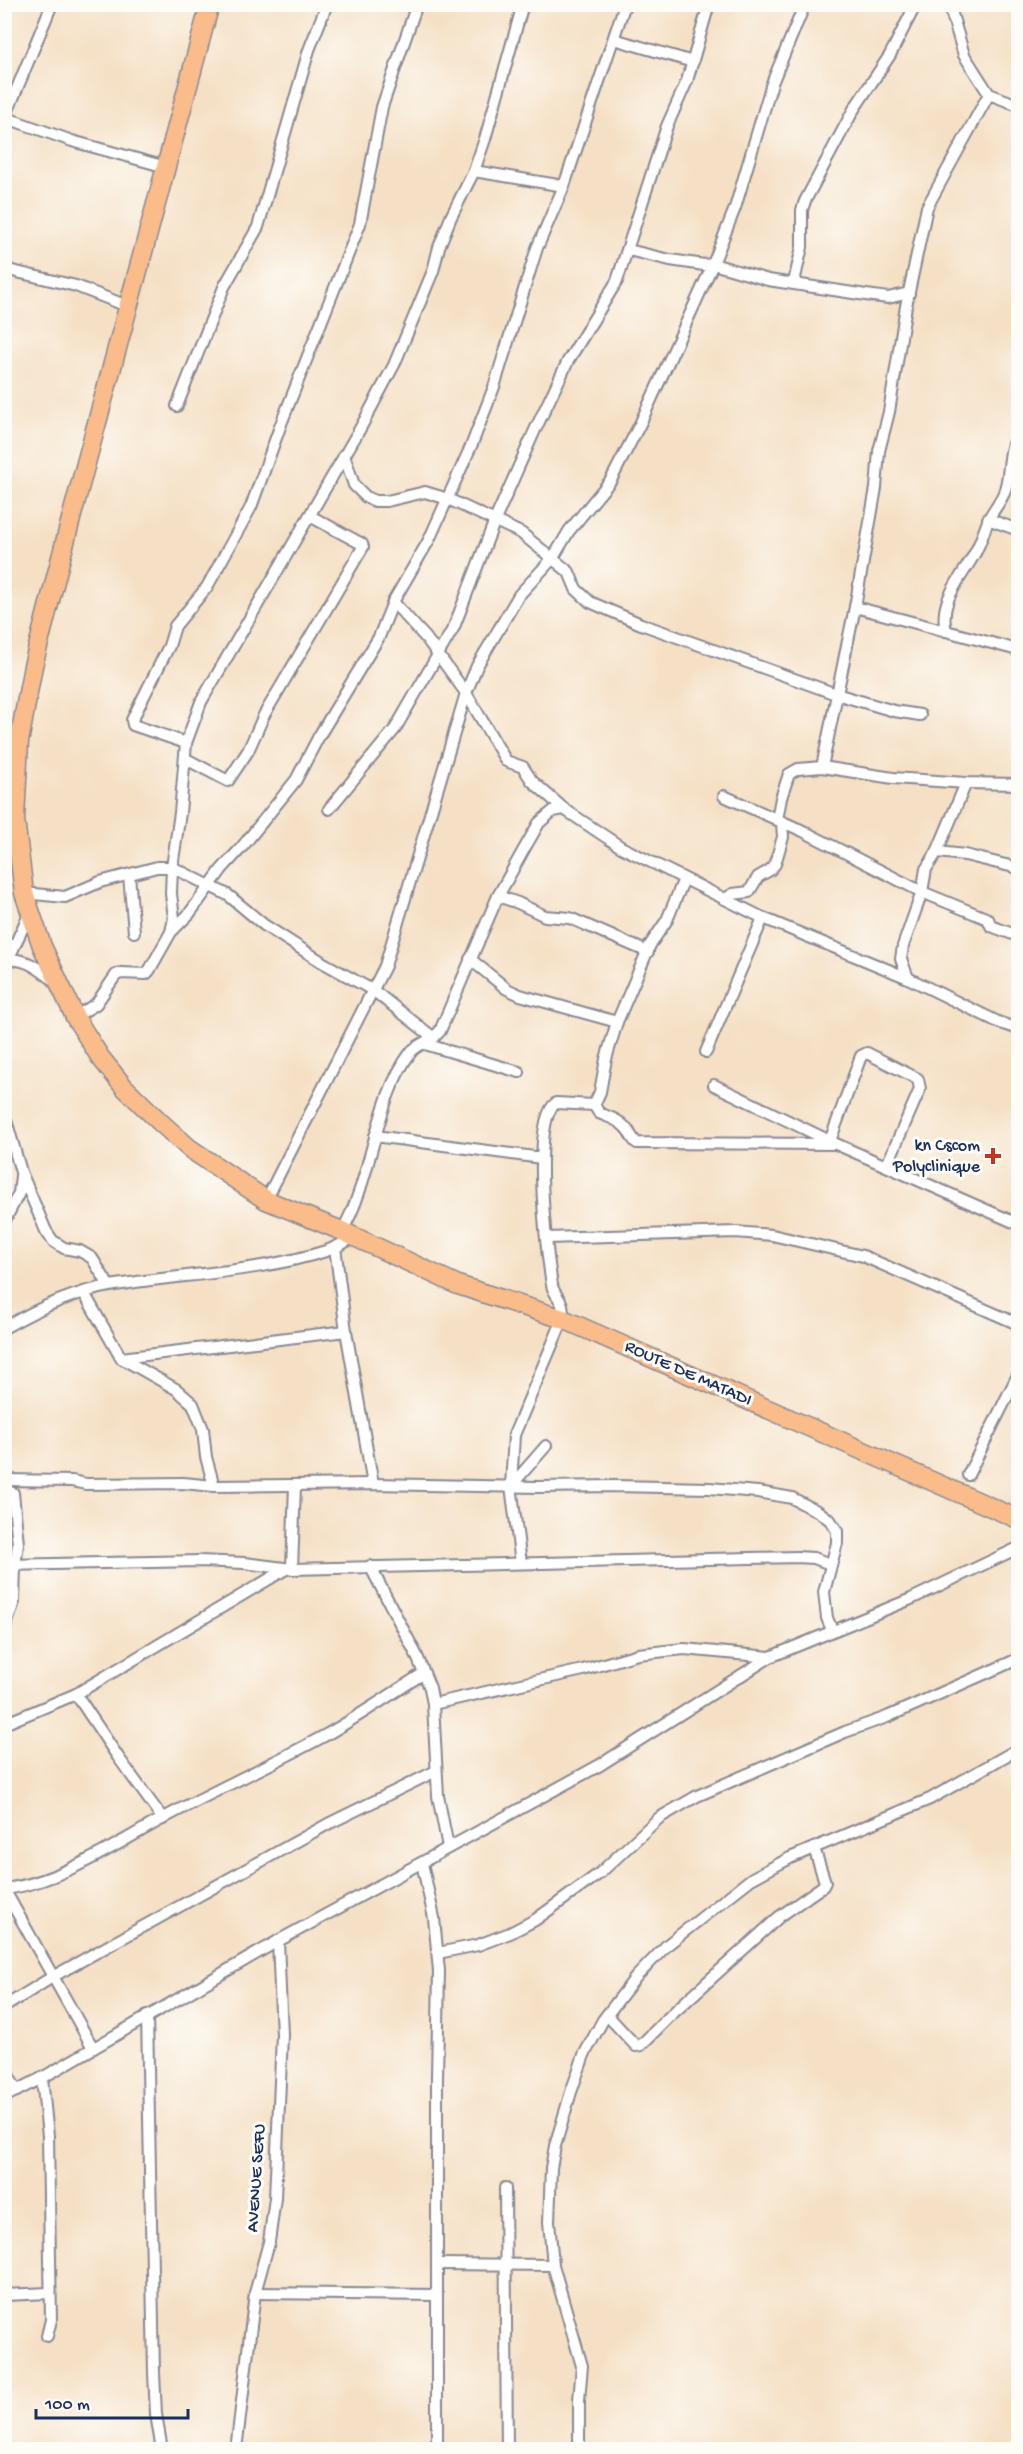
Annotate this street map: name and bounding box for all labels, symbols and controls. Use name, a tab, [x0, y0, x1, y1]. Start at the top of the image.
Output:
place label: kn Cscom Polyclinique	[892, 1136, 981, 1178]
marker: kn Cscom Polyclinique	[984, 1147, 1002, 1165]
street label: ROUTE DE MATADI	[621, 1337, 755, 1411]
street label: AVENUE SEFU	[243, 2123, 271, 2233]
scale bar	[36, 2382, 188, 2420]
text: 100 m	[44, 2395, 90, 2416]

